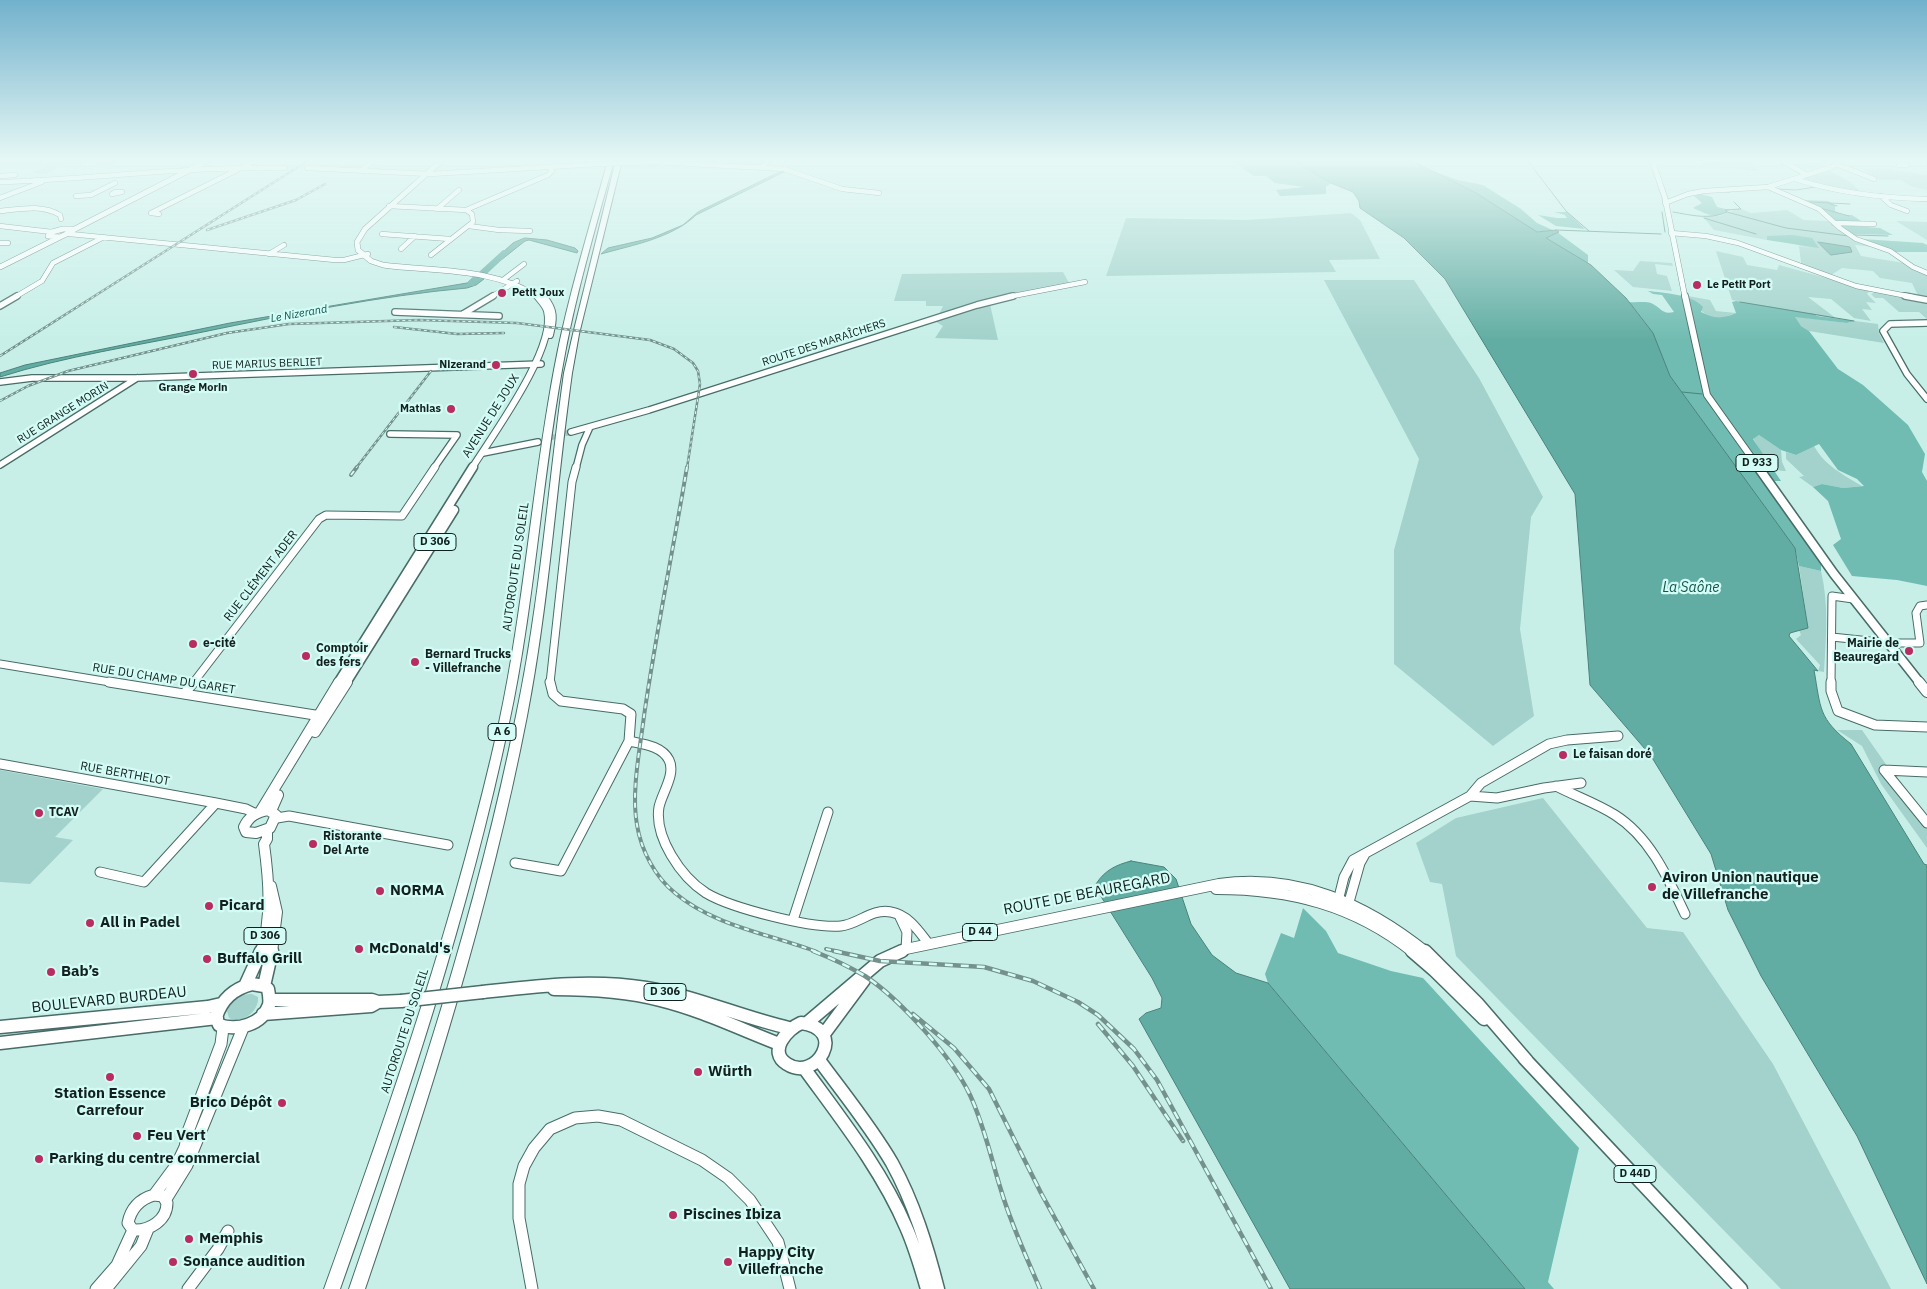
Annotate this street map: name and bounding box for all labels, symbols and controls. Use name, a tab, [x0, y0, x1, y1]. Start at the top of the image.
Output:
place label: Le Petit Port	[1707, 278, 1771, 292]
marker: Le Petit Port	[1691, 279, 1703, 291]
place label: Petit Joux	[512, 286, 564, 300]
marker: Petit Joux	[496, 287, 508, 299]
water label: Le Nizerand	[270, 303, 328, 325]
street label: ROUTE DES MARAÎCHERS	[761, 317, 887, 369]
street label: RUE MARIUS BERLIET	[212, 355, 322, 373]
place label: Nizerand	[439, 358, 486, 372]
marker: Nizerand	[490, 359, 502, 371]
marker: Grange Morin	[187, 368, 199, 380]
street label: AVENUE DE JOUX	[459, 372, 523, 460]
street label: RUE GRANGE MORIN	[15, 379, 111, 447]
place label: Grange Morin	[158, 381, 228, 395]
place label: Mathias	[400, 402, 441, 416]
marker: Mathias	[445, 403, 457, 415]
road number: D 933	[1736, 454, 1778, 472]
street label: AUTOROUTE DU SOLEIL	[500, 502, 532, 632]
street label: RUE CLÉMENT ADER	[221, 528, 301, 624]
road number: D 306	[414, 534, 456, 550]
water label: La Saône	[1662, 580, 1720, 596]
place label: e-cité	[203, 637, 236, 651]
place label: Mairie de Beauregard	[1833, 637, 1899, 665]
marker: e-cité	[187, 638, 199, 650]
place label: Comptoir des fers	[316, 642, 368, 670]
marker: Mairie de Beauregard	[1903, 645, 1915, 657]
place label: Bernard Trucks - Villefranche	[425, 648, 511, 676]
marker: Comptoir des fers	[300, 650, 312, 662]
marker: Bernard Trucks - Villefranche	[409, 656, 421, 668]
street label: RUE DU CHAMP DU GARET	[91, 661, 237, 697]
road number: A 6	[488, 724, 516, 740]
place label: Le faisan doré	[1573, 748, 1652, 762]
marker: Le faisan doré	[1557, 749, 1569, 761]
street label: RUE BERTHELOT	[79, 759, 171, 789]
place label: TCAV	[49, 806, 79, 820]
marker: TCAV	[33, 807, 45, 819]
place label: Ristorante Del Arte	[323, 830, 382, 858]
marker: Ristorante Del Arte	[307, 838, 319, 850]
street label: ROUTE DE BEAUREGARD	[1002, 869, 1172, 919]
place label: Aviron Union nautique de Villefranche	[1662, 869, 1819, 904]
marker: Aviron Union nautique de Villefranche	[1646, 881, 1658, 893]
place label: NORMA	[390, 882, 444, 900]
marker: NORMA	[374, 885, 386, 897]
place label: Picard	[219, 897, 265, 915]
marker: Picard	[203, 900, 215, 912]
place label: All in Padel	[100, 914, 180, 932]
marker: All in Padel	[84, 917, 96, 929]
road number: D 44	[962, 924, 998, 940]
road number: D 306	[244, 928, 286, 944]
place label: McDonald's	[369, 940, 451, 958]
marker: McDonald's	[353, 943, 365, 955]
place label: Buffalo Grill	[217, 950, 302, 968]
marker: Buffalo Grill	[201, 953, 213, 965]
place label: Bab’s	[61, 963, 99, 981]
marker: Bab’s	[45, 966, 57, 978]
street label: AUTOROUTE DU SOLEIL	[378, 967, 432, 1095]
street label: BOULEVARD BURDEAU	[30, 983, 188, 1017]
road number: D 306	[644, 984, 686, 1000]
place label: Würth	[708, 1063, 752, 1081]
marker: Würth	[692, 1066, 704, 1078]
marker: Station Essence Carrefour	[104, 1071, 116, 1083]
place label: Station Essence Carrefour	[54, 1085, 166, 1120]
place label: Brico Dépôt	[190, 1094, 272, 1112]
marker: Brico Dépôt	[276, 1097, 288, 1109]
place label: Feu Vert	[147, 1127, 206, 1145]
marker: Feu Vert	[131, 1130, 143, 1142]
place label: Parking du centre commercial	[49, 1150, 260, 1168]
marker: Parking du centre commercial	[33, 1153, 45, 1165]
road number: D 44D	[1614, 1166, 1656, 1182]
place label: Piscines Ibiza	[683, 1206, 781, 1224]
marker: Piscines Ibiza	[667, 1209, 679, 1221]
place label: Memphis	[199, 1230, 263, 1248]
marker: Memphis	[183, 1233, 195, 1245]
place label: Happy City Villefranche	[738, 1244, 823, 1279]
place label: Sonance audition	[183, 1253, 305, 1271]
marker: Sonance audition	[167, 1256, 179, 1268]
marker: Happy City Villefranche	[722, 1256, 734, 1268]

